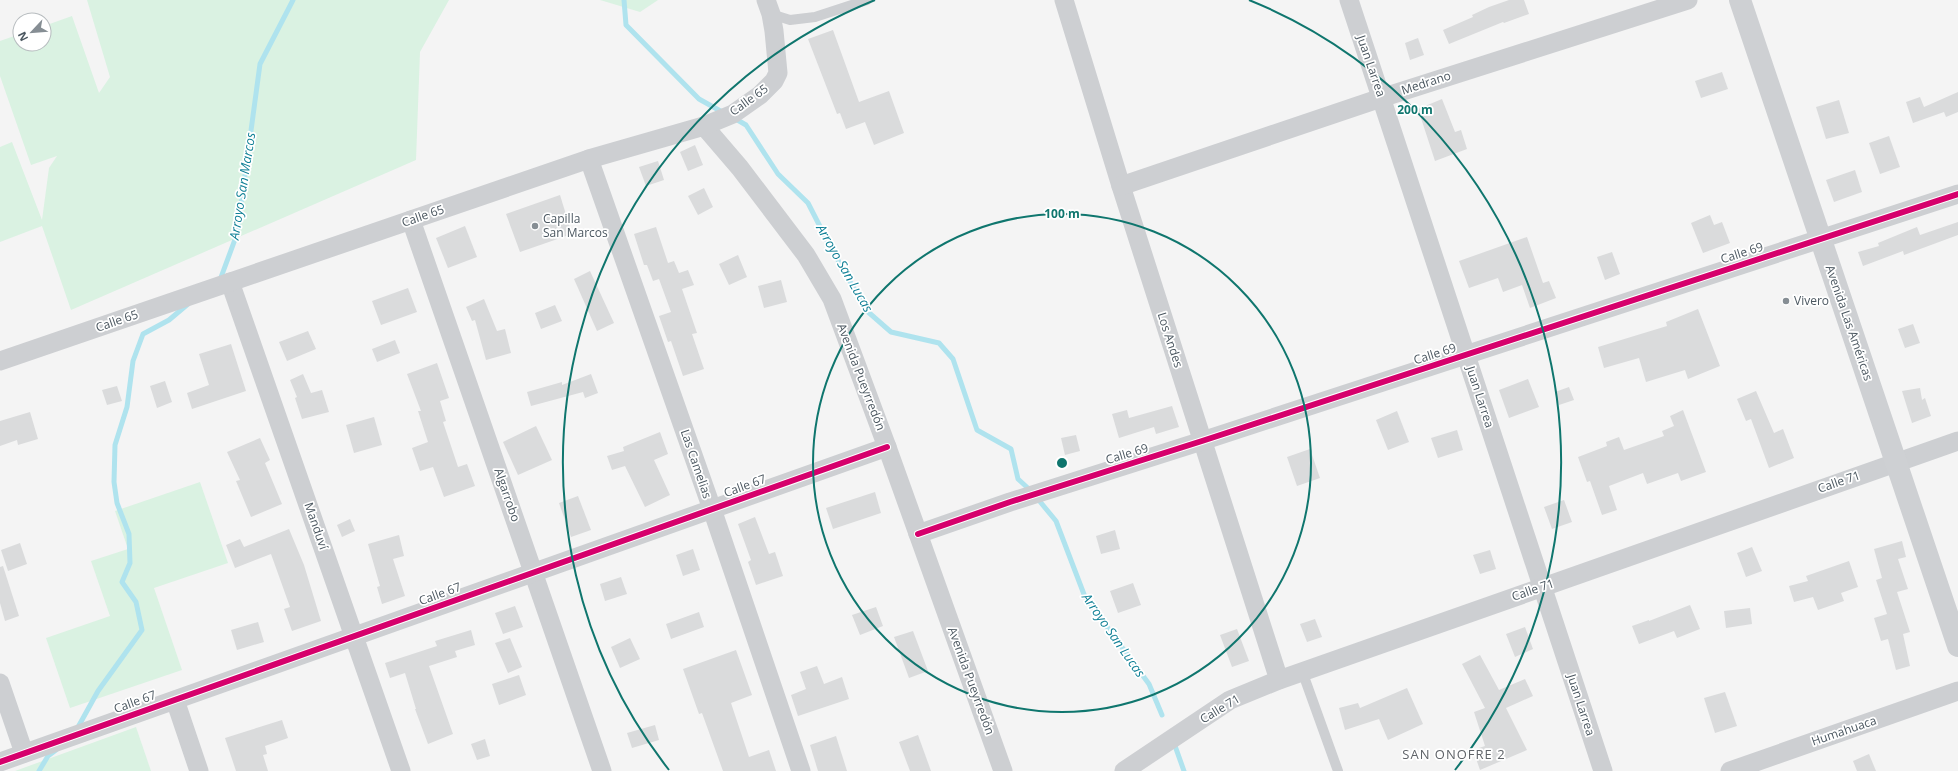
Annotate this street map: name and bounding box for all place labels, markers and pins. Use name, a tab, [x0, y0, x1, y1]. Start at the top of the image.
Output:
place label: Capilla San Marcos	[543, 210, 608, 241]
marker: Capilla San Marcos	[530, 221, 540, 231]
place label: Vivero	[1794, 292, 1829, 309]
marker: Vivero	[1781, 296, 1791, 306]
centre of rings	[1055, 456, 1069, 470]

